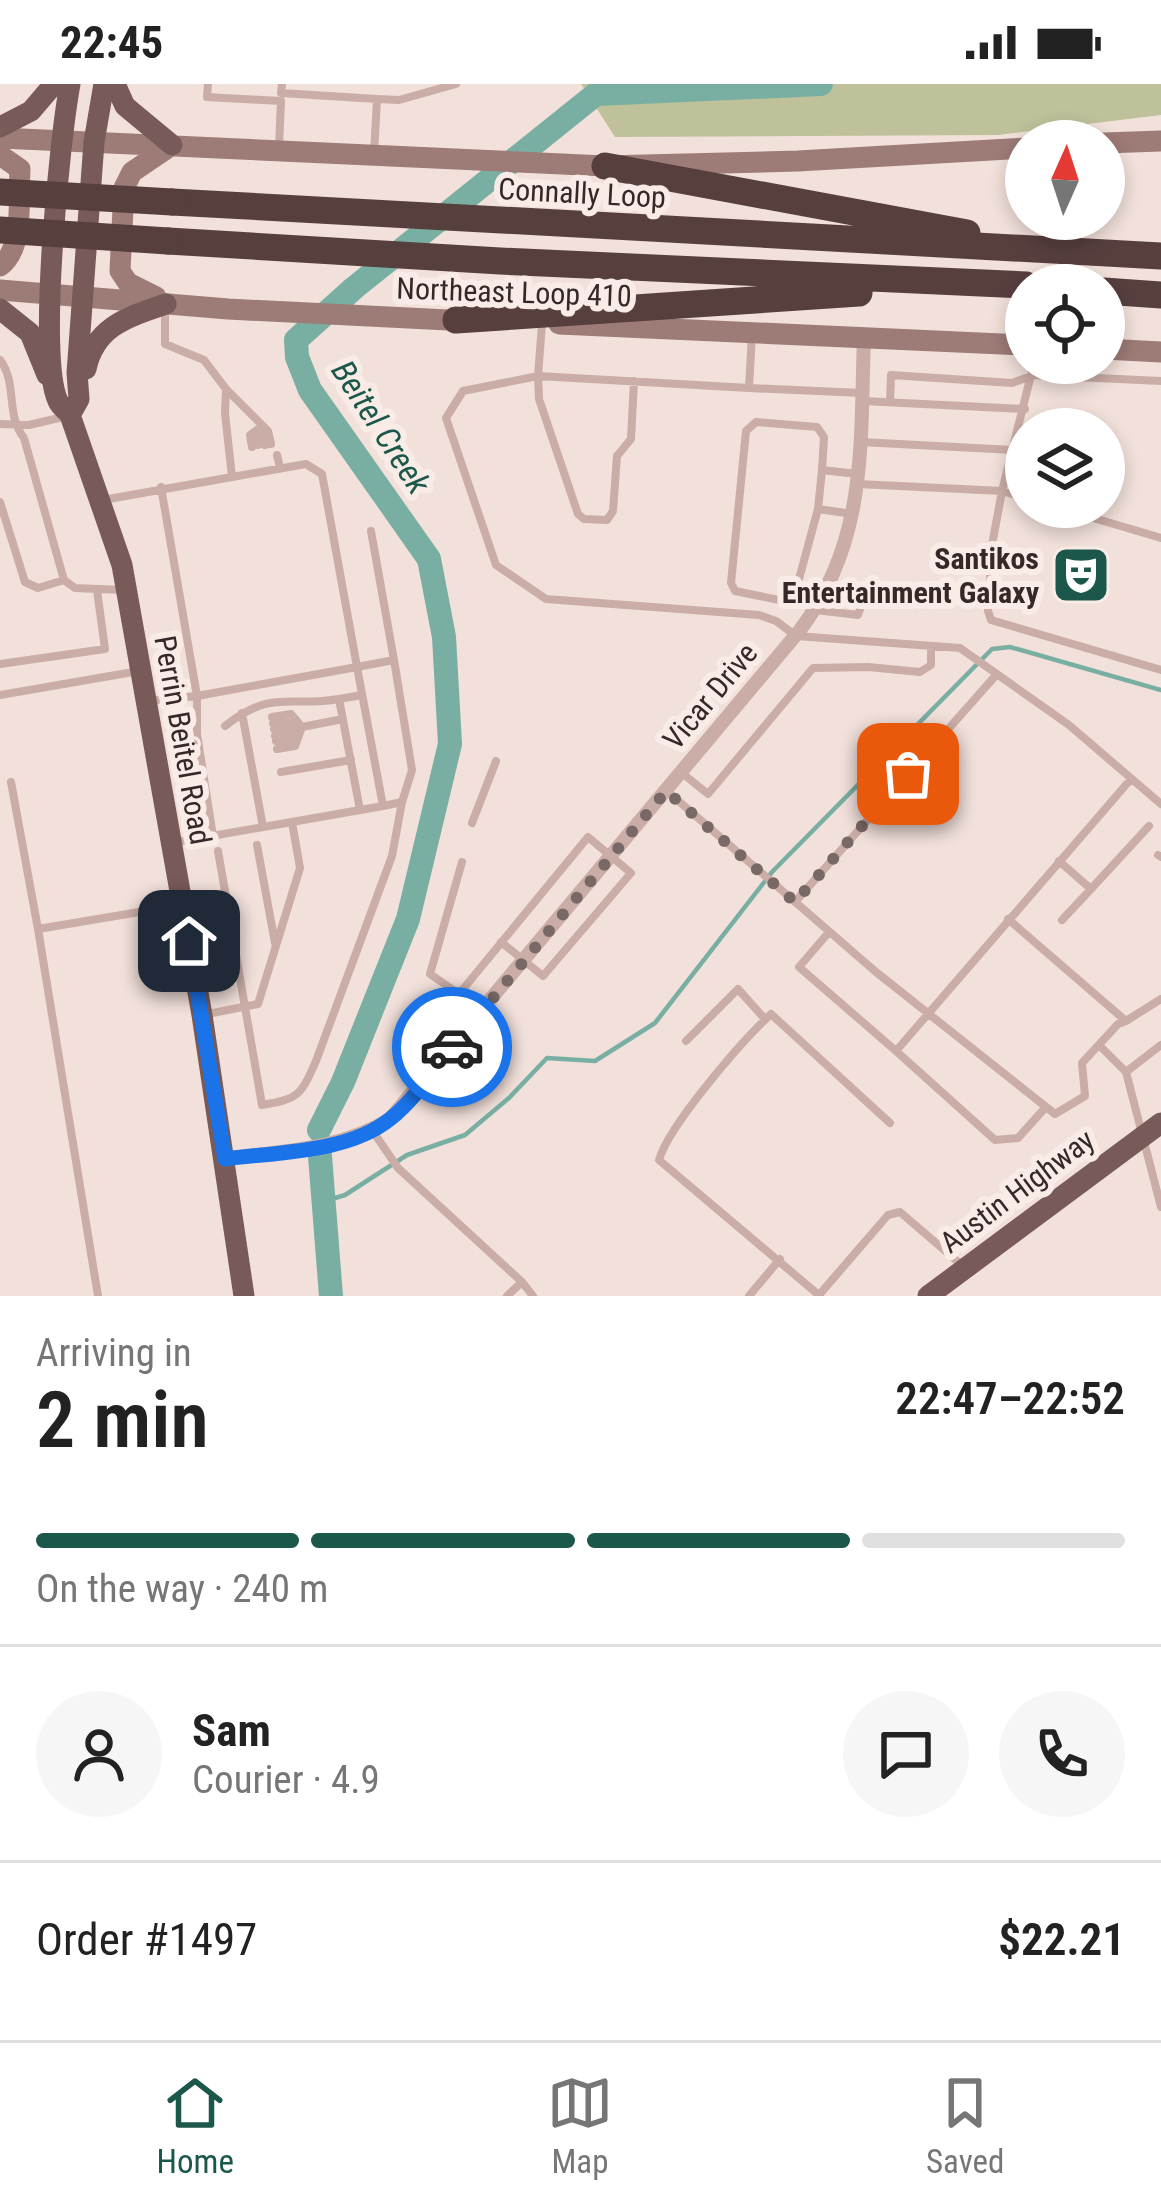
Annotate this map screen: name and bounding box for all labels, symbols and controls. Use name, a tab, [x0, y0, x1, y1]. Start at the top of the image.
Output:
text: 22:45	[60, 16, 163, 69]
north arrow	[1005, 120, 1125, 240]
map controls	[1005, 120, 1125, 528]
street label: Connally Loop	[497, 171, 667, 215]
button: locate	[1005, 264, 1125, 384]
street label: Northeast Loop 410	[396, 270, 632, 314]
water label: Beitel Creek	[323, 353, 439, 501]
button: layers	[1005, 408, 1125, 528]
place label: Santikos Entertainment Galaxy	[782, 541, 1040, 610]
theatre icon: Santikos Entertainment Galaxy	[1050, 544, 1112, 606]
street label: Perrin Beitel Road	[147, 633, 219, 847]
street label: Vicar Drive	[656, 636, 764, 756]
pin	[857, 723, 959, 825]
icon: bag	[875, 741, 941, 807]
pin	[138, 890, 240, 992]
icon: home	[156, 908, 222, 974]
courier	[392, 987, 512, 1107]
icon: car	[419, 1014, 485, 1080]
street label: Austin Highway	[933, 1122, 1101, 1260]
text: Arriving in	[36, 1330, 192, 1376]
text: 22:47–22:52	[895, 1372, 1125, 1425]
text: 2 min	[36, 1375, 209, 1466]
text: On the way · 240 m	[36, 1566, 328, 1612]
button: person	[36, 1691, 162, 1817]
button: chat	[843, 1691, 969, 1817]
button: phone	[999, 1691, 1125, 1817]
text: Sam	[192, 1704, 271, 1757]
text: Courier · 4.9	[192, 1757, 380, 1803]
text: Order #1497	[36, 1913, 257, 1966]
text: $22.21	[998, 1913, 1125, 1966]
tab: Home	[157, 2070, 234, 2181]
tab: Map	[547, 2070, 613, 2181]
tab: Saved	[926, 2070, 1004, 2181]

